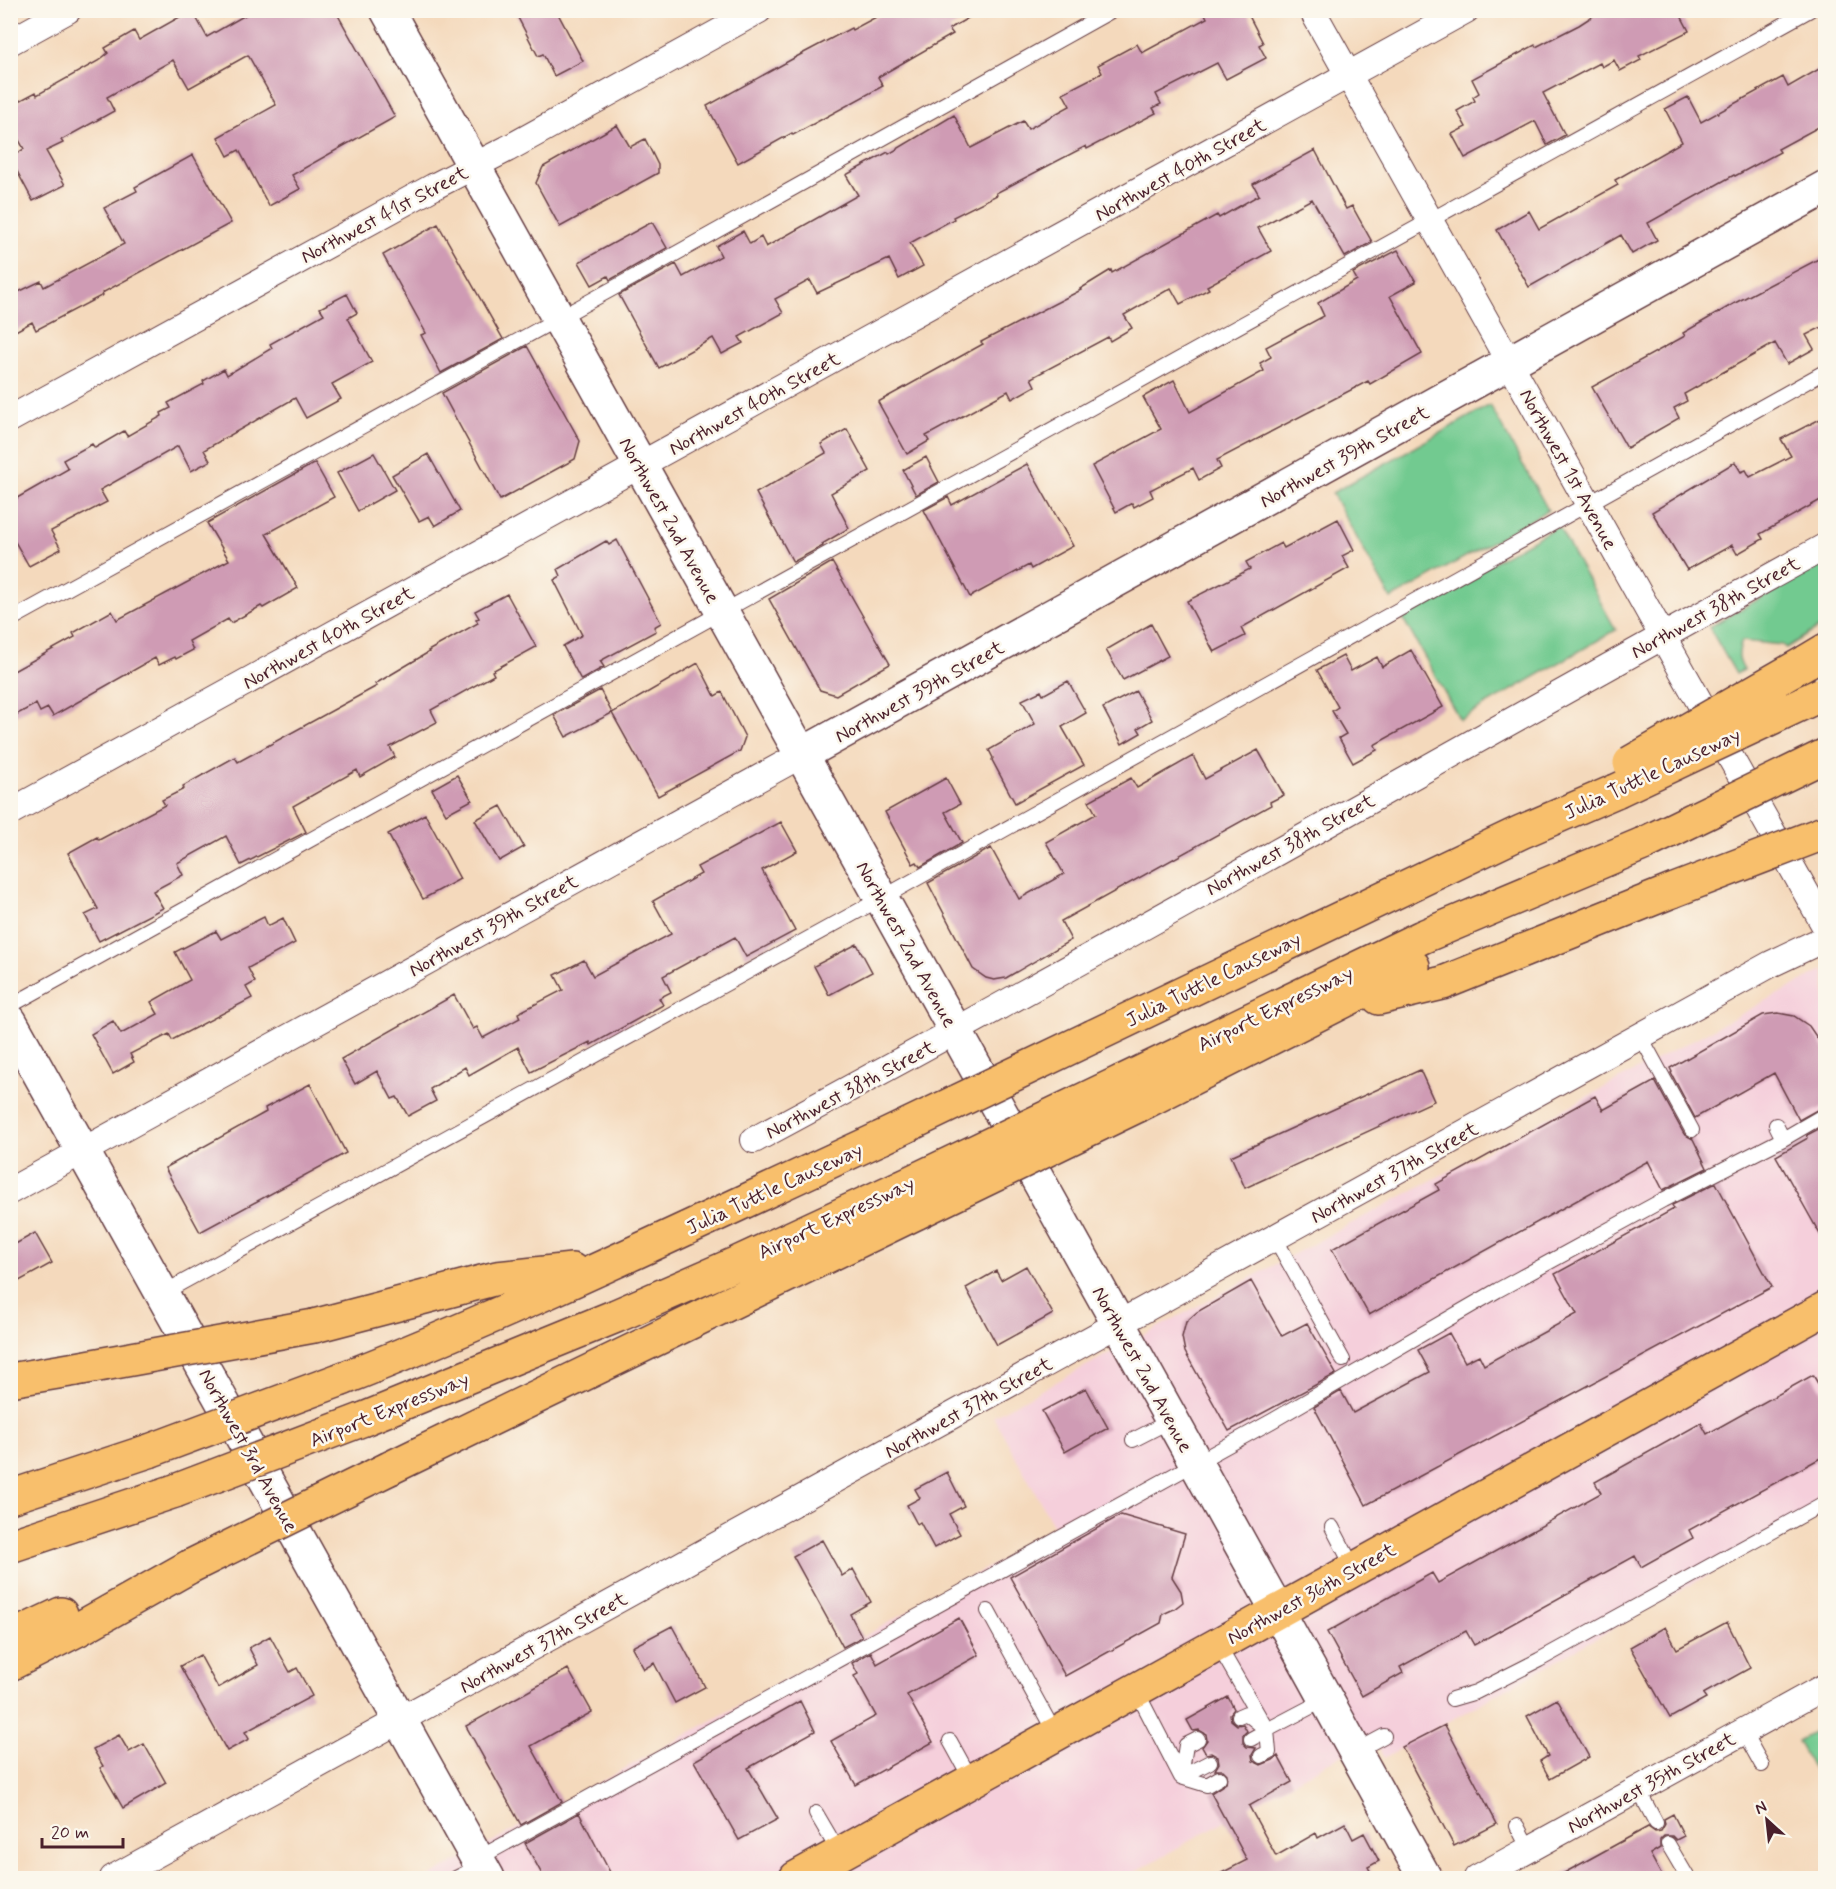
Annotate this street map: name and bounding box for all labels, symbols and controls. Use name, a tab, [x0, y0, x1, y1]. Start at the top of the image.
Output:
street label: Northwest 40th Street	[1090, 112, 1271, 229]
street label: Northwest 41st Street	[296, 160, 473, 271]
street label: Northwest 40th Street	[664, 346, 845, 463]
street label: Northwest 1st Avenue	[1512, 384, 1623, 555]
street label: Northwest 39th Street	[1255, 399, 1434, 515]
street label: Northwest 2nd Avenue	[612, 433, 726, 609]
street label: Northwest 38th Street	[1627, 551, 1805, 666]
street label: Northwest 40th Street	[238, 580, 419, 697]
street label: Northwest 39th Street	[830, 634, 1009, 750]
street label: Julia Tuttle Causeway	[1560, 722, 1745, 827]
street label: Northwest 38th Street	[1202, 788, 1380, 903]
street label: Northwest 2nd Avenue	[849, 857, 963, 1033]
street label: Northwest 39th Street	[404, 868, 583, 984]
street label: Julia Tuttle Causeway	[1122, 926, 1306, 1034]
street label: Airport Expressway	[1193, 960, 1358, 1059]
street label: Northwest 38th Street	[761, 1034, 941, 1147]
street label: Northwest 37th Street	[1306, 1116, 1484, 1231]
street label: Julia Tuttle Causeway	[682, 1137, 867, 1242]
street label: Airport Expressway	[754, 1170, 919, 1266]
street label: Northwest 2nd Avenue	[1085, 1282, 1199, 1458]
street label: Northwest 37th Street	[880, 1351, 1058, 1466]
street label: Northwest 3rd Avenue	[191, 1364, 304, 1538]
street label: Airport Expressway	[306, 1366, 473, 1455]
street label: Northwest 36th Street	[1223, 1537, 1401, 1652]
street label: Northwest 37th Street	[455, 1586, 633, 1701]
street label: Northwest 35th Street	[1563, 1726, 1741, 1841]
north arrow	[1737, 1790, 1797, 1850]
text: N	[1751, 1796, 1770, 1820]
scale bar	[42, 1811, 123, 1849]
text: 20 m	[51, 1821, 89, 1845]

